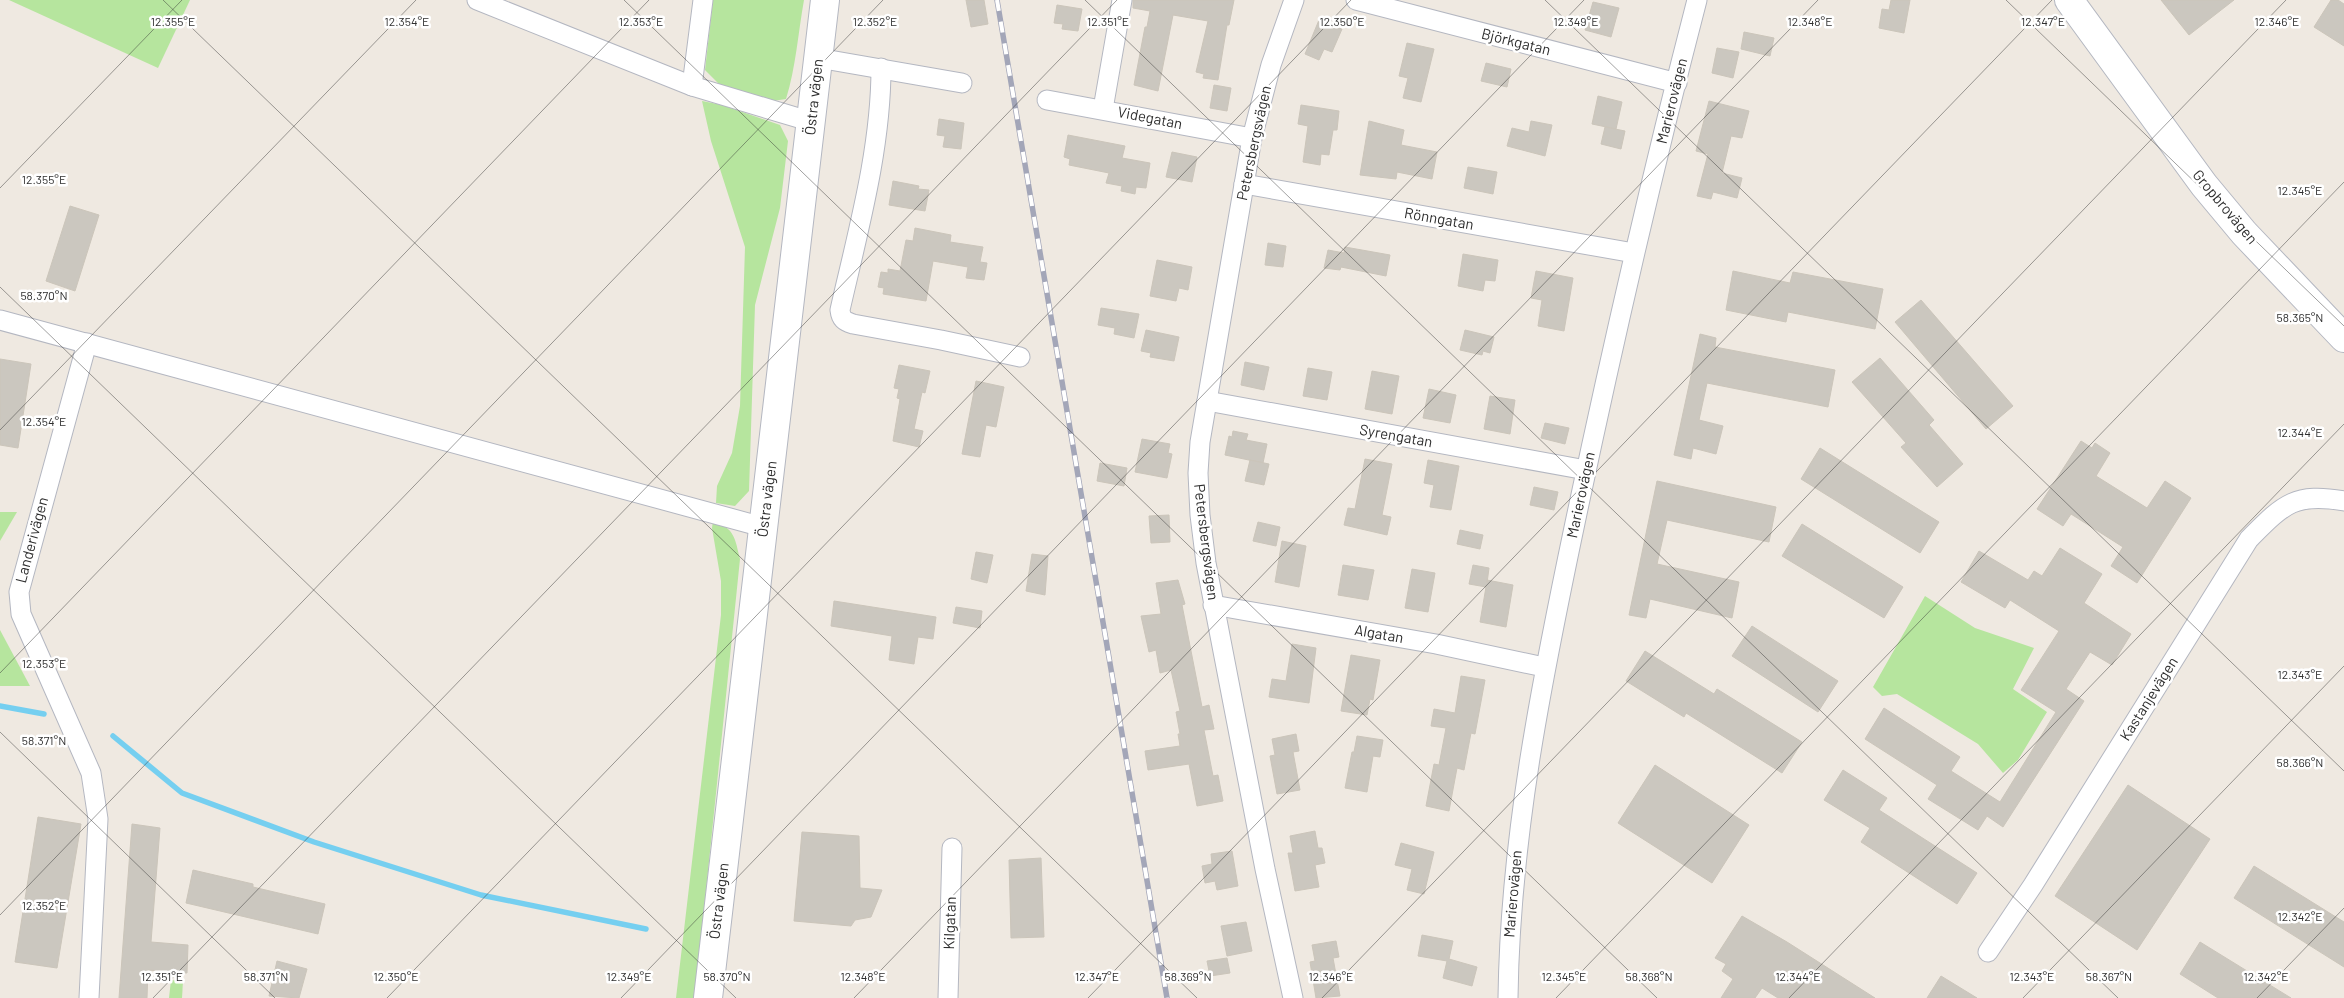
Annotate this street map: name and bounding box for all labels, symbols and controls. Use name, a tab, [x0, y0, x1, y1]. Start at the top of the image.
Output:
text: 12.355°E	[151, 14, 195, 28]
text: 12.354°E	[385, 14, 429, 28]
text: 12.353°E	[619, 14, 663, 28]
text: 12.352°E	[853, 14, 897, 28]
text: 12.351°E	[1087, 14, 1129, 28]
text: 12.350°E	[1320, 14, 1364, 28]
text: 12.349°E	[1554, 14, 1598, 28]
text: 12.348°E	[1788, 14, 1832, 28]
text: 12.347°E	[2021, 14, 2065, 28]
text: 12.346°E	[2255, 14, 2299, 28]
street label: Björkgatan	[1480, 24, 1553, 58]
street label: Marierovägen	[1652, 56, 1690, 145]
street label: Östra vägen	[800, 58, 826, 136]
street label: Petersbergsvägen	[1232, 84, 1274, 202]
street label: Videgatan	[1116, 102, 1184, 132]
street label: Gropbrovägen	[2190, 166, 2262, 247]
text: 12.355°E	[22, 172, 66, 186]
text: 12.345°E	[2278, 183, 2322, 197]
street label: Rönngatan	[1403, 203, 1475, 233]
text: 58.370°N	[20, 288, 68, 302]
text: 58.365°N	[2277, 310, 2323, 324]
text: 12.354°E	[22, 414, 66, 428]
street label: Syrengatan	[1358, 420, 1434, 450]
text: 12.344°E	[2277, 425, 2323, 439]
street label: Marierovägen	[1562, 450, 1598, 540]
street label: Östra vägen	[752, 460, 780, 538]
street label: Petersbergsvägen	[1191, 483, 1223, 601]
street label: Landerivägen	[11, 495, 51, 585]
street label: Algatan	[1353, 620, 1405, 646]
street label: Kastanjevägen	[2115, 653, 2181, 744]
text: 12.353°E	[22, 656, 66, 670]
text: 12.343°E	[2278, 667, 2322, 681]
text: 58.371°N	[22, 733, 66, 747]
text: 58.366°N	[2277, 755, 2323, 769]
street label: Marierovägen	[1499, 849, 1525, 938]
street label: Östra vägen	[704, 862, 732, 940]
street label: Kilgatan	[939, 896, 959, 950]
text: 12.352°E	[22, 898, 66, 912]
text: 12.342°E	[2277, 909, 2323, 923]
text: 12.351°E	[141, 969, 183, 983]
text: 58.371°N	[244, 969, 288, 983]
text: 12.350°E	[374, 969, 418, 983]
text: 12.349°E	[607, 969, 651, 983]
text: 58.370°N	[703, 969, 751, 983]
text: 12.348°E	[841, 969, 885, 983]
text: 12.347°E	[1075, 969, 1119, 983]
text: 58.369°N	[1164, 969, 1212, 983]
text: 12.346°E	[1309, 969, 1353, 983]
text: 12.345°E	[1542, 969, 1586, 983]
text: 58.368°N	[1625, 969, 1673, 983]
text: 12.344°E	[1775, 969, 1821, 983]
text: 12.343°E	[2010, 969, 2054, 983]
text: 58.367°N	[2086, 969, 2132, 983]
text: 12.342°E	[2243, 969, 2289, 983]

